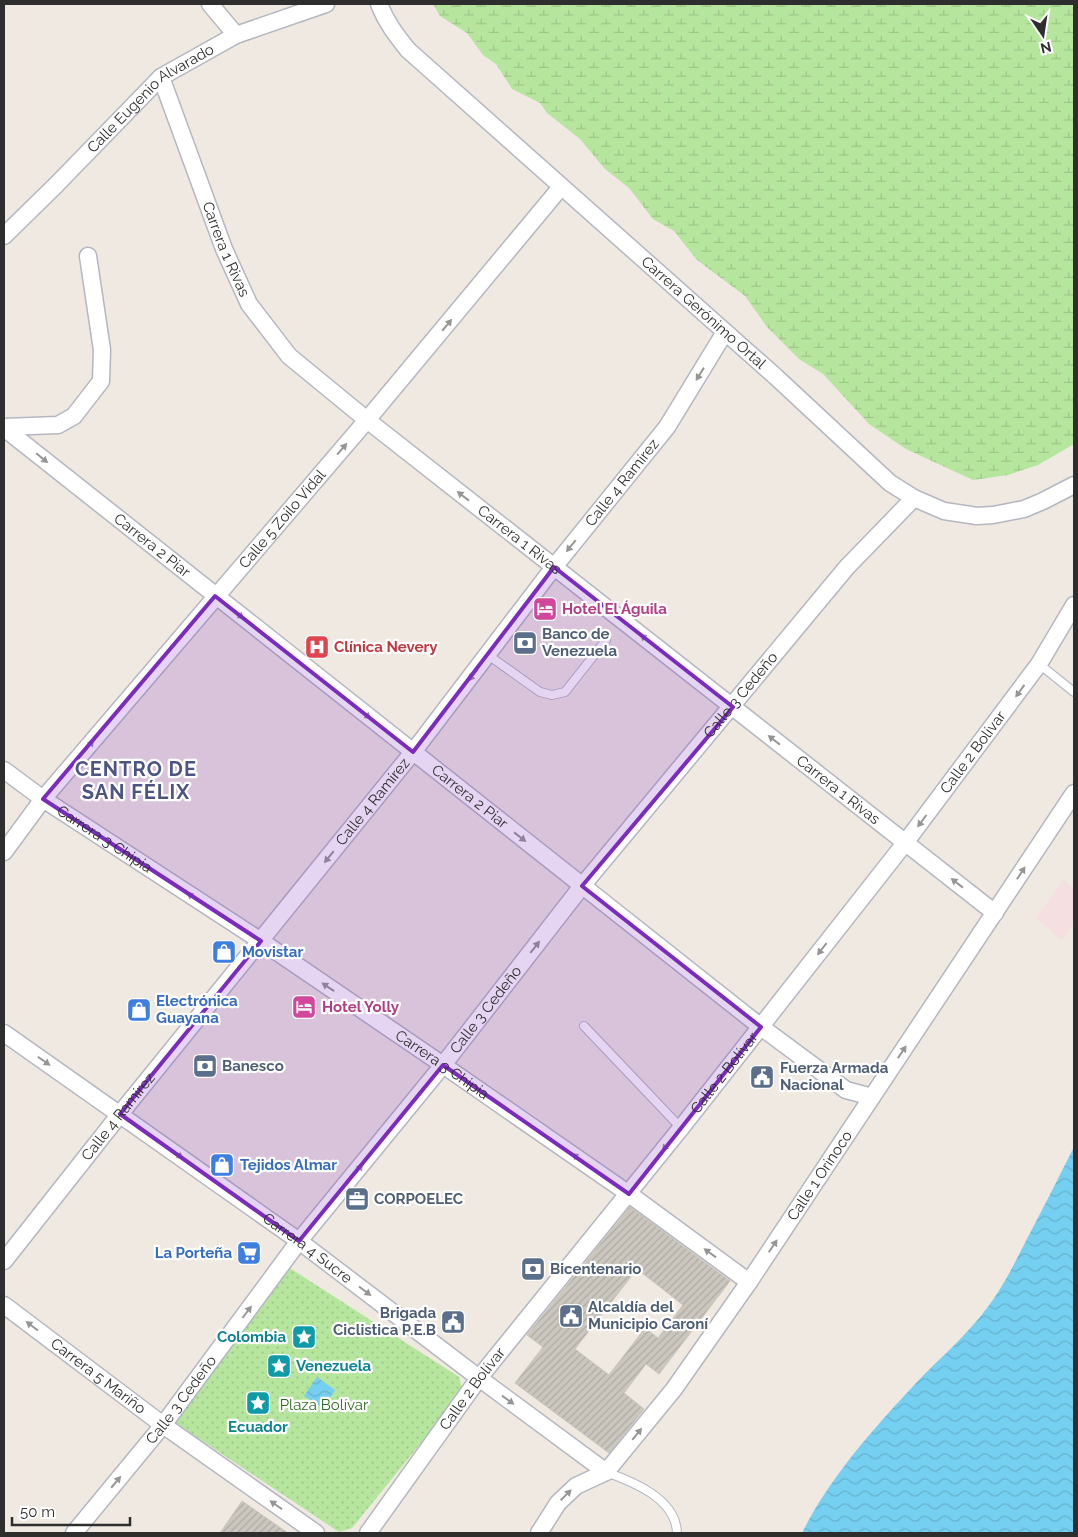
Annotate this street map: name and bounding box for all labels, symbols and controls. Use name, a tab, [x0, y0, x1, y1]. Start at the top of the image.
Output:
north arrow	[1018, 10, 1068, 60]
text: N	[1039, 39, 1053, 57]
street label: Calle Eugenio Alvarado	[83, 40, 217, 156]
street label: Carrera 1 Rivas	[198, 199, 254, 300]
street label: Carrera Gerónimo Ortal	[638, 253, 770, 373]
one-way arrow	[441, 319, 452, 332]
one-way arrow	[695, 367, 704, 380]
street label: Calle 4 Ramírez	[581, 435, 663, 530]
one-way arrow	[336, 444, 348, 456]
one-way arrow	[35, 453, 48, 464]
street label: Calle 5 Zoilo Vidal	[235, 465, 330, 572]
one-way arrow	[457, 490, 470, 501]
street label: Carrera 1 Rivas	[474, 501, 565, 578]
street label: Carrera 2 Piar	[110, 509, 195, 582]
one-way arrow	[566, 539, 577, 552]
hotel icon: Hotel El Águila	[532, 596, 558, 622]
place label: Hotel El Águila	[562, 600, 667, 618]
one-way arrow	[231, 608, 244, 619]
place label: Banco de Venezuela	[542, 625, 617, 660]
bank icon: Banco de Venezuela	[512, 630, 538, 656]
hospital icon: Clínica Nevery	[304, 634, 330, 660]
one-way arrow	[640, 634, 653, 645]
place label: Clínica Nevery	[334, 638, 438, 656]
street label: Calle 3 Cedeño	[700, 648, 781, 742]
one-way arrow	[467, 668, 478, 681]
one-way arrow	[1014, 684, 1025, 697]
street label: Calle 2 Bolívar	[936, 707, 1010, 797]
one-way arrow	[358, 709, 371, 720]
one-way arrow	[768, 734, 781, 745]
one-way arrow	[83, 739, 94, 752]
street label: Carrera 1 Rivas	[793, 751, 884, 828]
street label: Calle 4 Ramírez	[332, 754, 414, 849]
district label: CENTRO DE SAN FÉLIX	[75, 757, 197, 804]
street label: Carrera 2 Piar	[428, 761, 512, 833]
street label: Carrera 3 Chipia	[54, 802, 155, 877]
one-way arrow	[917, 814, 928, 827]
one-way arrow	[513, 831, 526, 842]
one-way arrow	[323, 851, 334, 864]
one-way arrow	[1017, 867, 1026, 880]
one-way arrow	[951, 878, 964, 889]
one-way arrow	[186, 892, 200, 902]
shop icon: Movistar	[211, 939, 237, 965]
one-way arrow	[530, 940, 540, 954]
one-way arrow	[817, 942, 828, 955]
place label: Movistar	[242, 943, 303, 961]
street label: Calle 3 Cedeño	[446, 962, 526, 1057]
one-way arrow	[322, 982, 335, 992]
place label: Electrónica Guayana	[156, 992, 238, 1027]
hotel icon: Hotel Yolly	[291, 994, 317, 1020]
shop icon: Electrónica Guayana	[126, 997, 152, 1023]
place label: Hotel Yolly	[322, 998, 400, 1016]
street label: Carrera 3 Chipia	[392, 1026, 492, 1103]
street label: Calle 2 Bolívar	[687, 1028, 762, 1117]
one-way arrow	[897, 1046, 907, 1059]
bank icon: Banesco	[192, 1053, 218, 1079]
one-way arrow	[37, 1056, 51, 1066]
place label: Banesco	[222, 1057, 284, 1075]
place label: Fuerza Armada Nacional	[780, 1059, 889, 1094]
public building icon: Fuerza Armada Nacional	[749, 1064, 775, 1090]
street label: Calle 4 Ramírez	[78, 1069, 159, 1164]
street label: Calle 1 Orinoco	[783, 1127, 856, 1224]
one-way arrow	[662, 1138, 673, 1151]
one-way arrow	[170, 1149, 184, 1159]
shop icon: Tejidos Almar	[209, 1152, 235, 1178]
one-way arrow	[571, 1153, 585, 1163]
place label: Tejidos Almar	[240, 1156, 337, 1174]
one-way arrow	[352, 1164, 363, 1177]
office icon: CORPOELEC	[344, 1186, 370, 1212]
place label: CORPOELEC	[374, 1190, 463, 1208]
street label: Carrera 4 Sucre	[259, 1209, 356, 1287]
one-way arrow	[768, 1239, 778, 1253]
supermarket icon: La Porteña	[236, 1240, 262, 1266]
place label: La Porteña	[155, 1244, 232, 1262]
one-way arrow	[703, 1248, 717, 1258]
bank icon: Bicentenario	[520, 1256, 546, 1282]
place label: Bicentenario	[550, 1260, 641, 1278]
one-way arrow	[358, 1286, 372, 1296]
place label: Alcaldía del Municipio Caroní	[588, 1298, 708, 1333]
public building icon: Alcaldía del Municipio Caroní	[558, 1303, 584, 1329]
place label: Brigada Ciclistica P.E.B	[333, 1304, 436, 1339]
one-way arrow	[242, 1305, 252, 1319]
public building icon: Brigada Ciclistica P.E.B	[440, 1309, 466, 1335]
one-way arrow	[25, 1321, 39, 1331]
place icon: Colombia	[291, 1324, 317, 1350]
place label: Colombia	[217, 1328, 286, 1346]
street label: Carrera 5 Mariño	[47, 1334, 149, 1418]
street label: Calle 2 Bolívar	[436, 1343, 509, 1434]
street label: Calle 3 Cedeño	[142, 1352, 220, 1448]
place icon: Venezuela	[266, 1353, 292, 1379]
place label: Venezuela	[296, 1357, 371, 1375]
place icon: Ecuador	[245, 1390, 271, 1416]
one-way arrow	[501, 1395, 515, 1405]
park label: Plaza Bolívar	[280, 1396, 369, 1414]
place label: Ecuador	[228, 1418, 288, 1436]
one-way arrow	[632, 1428, 643, 1441]
one-way arrow	[110, 1476, 121, 1489]
one-way arrow	[560, 1489, 572, 1501]
scale bar	[12, 1494, 130, 1526]
one-way arrow	[269, 1500, 283, 1510]
text: 50 m	[20, 1503, 55, 1521]

